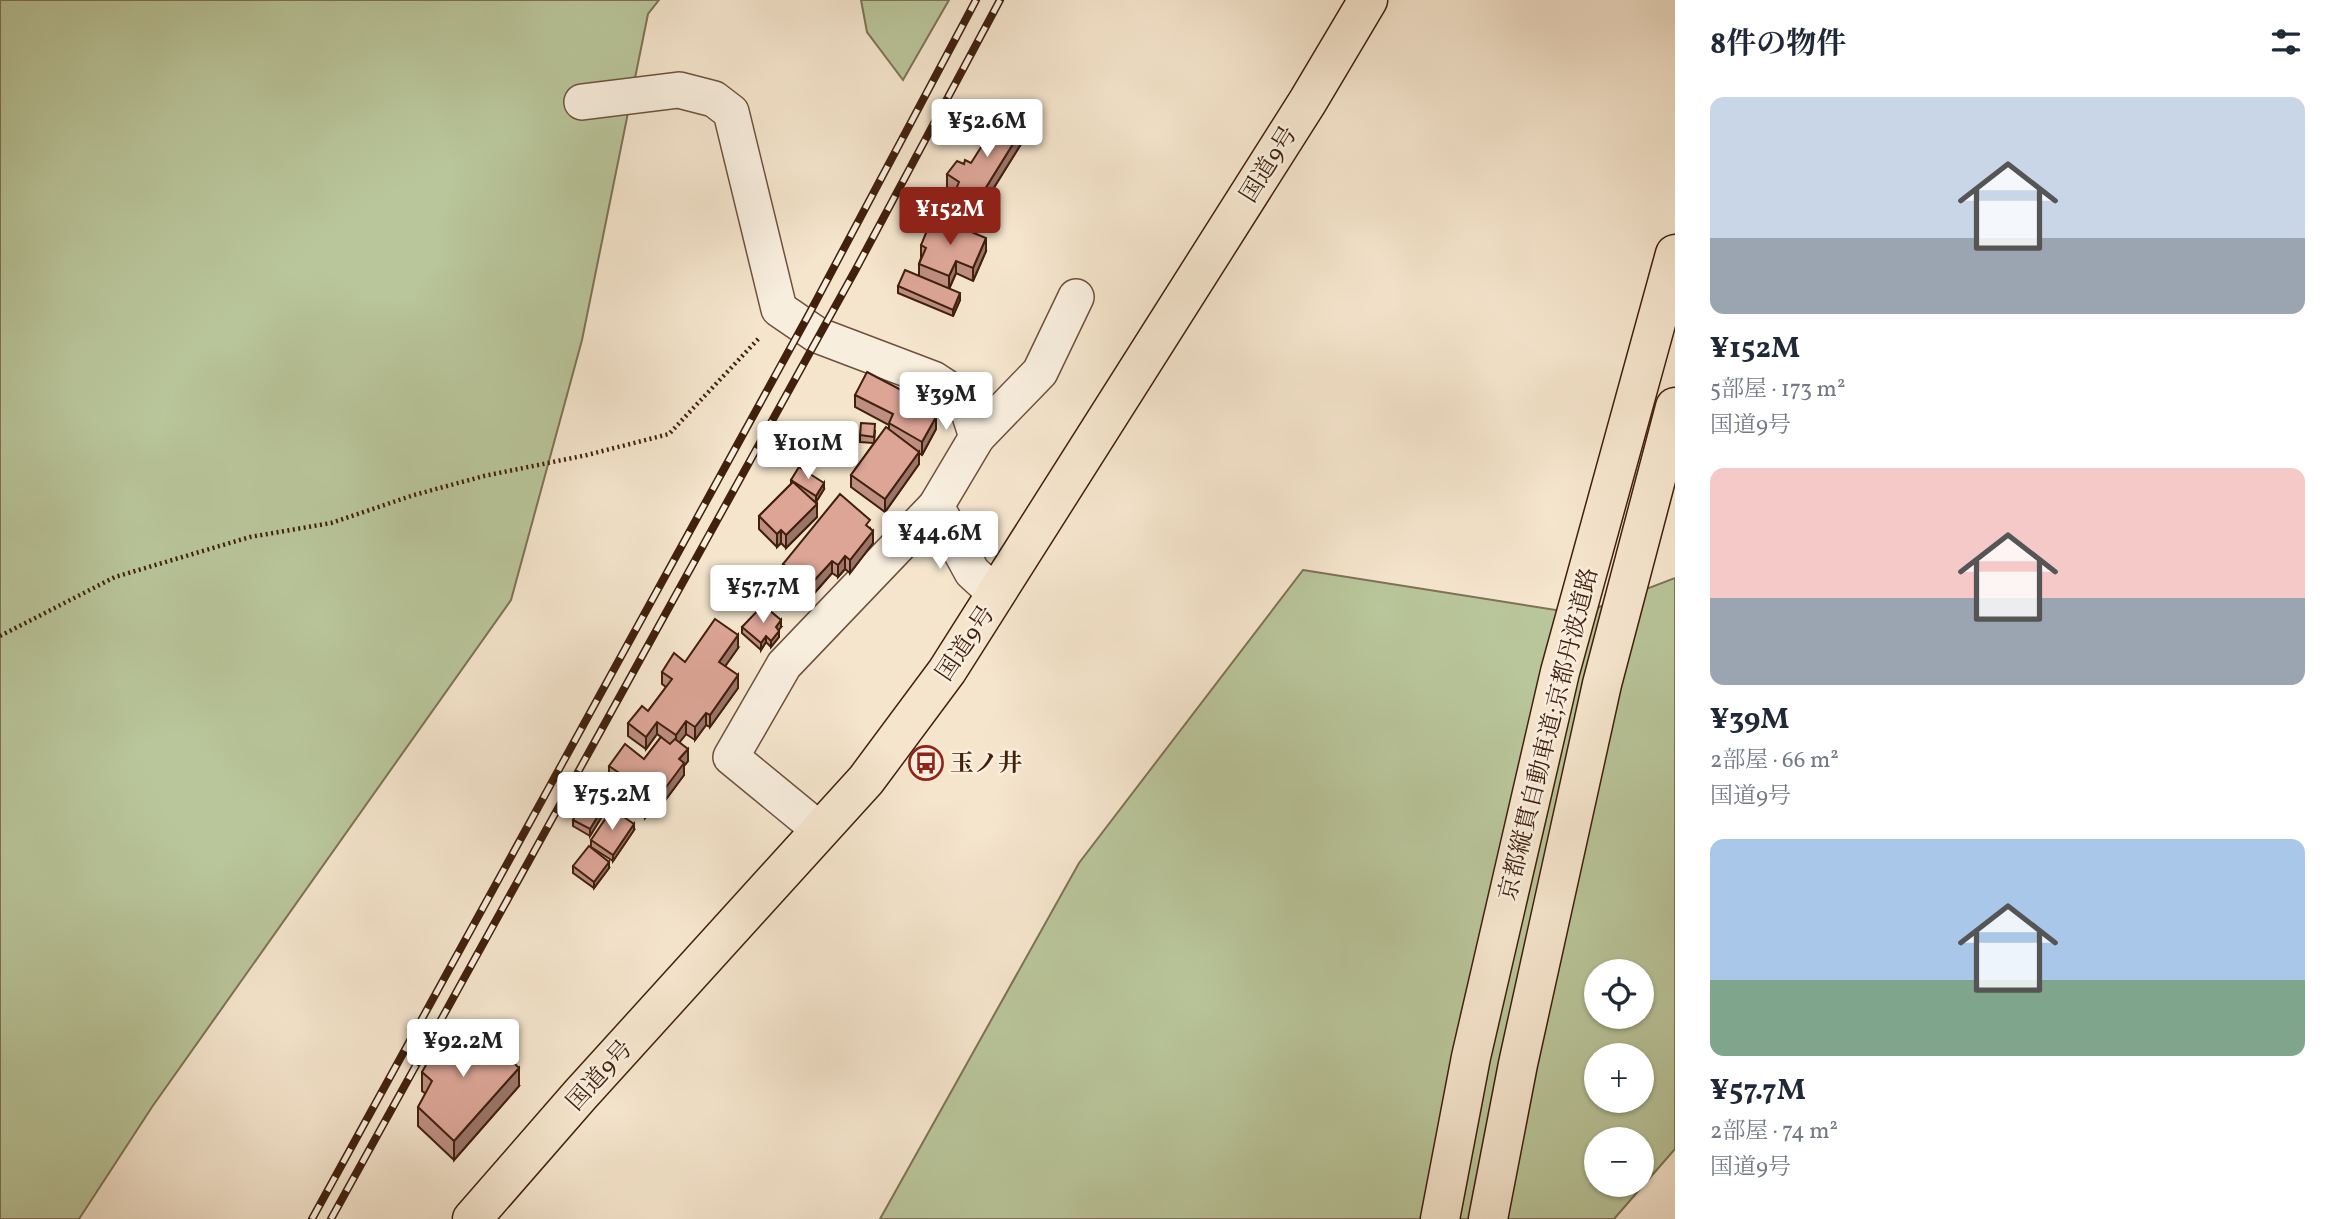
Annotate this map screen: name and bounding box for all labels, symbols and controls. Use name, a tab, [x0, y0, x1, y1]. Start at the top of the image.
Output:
icon: filters	[2267, 23, 2305, 61]
text: 8件の物件	[1710, 24, 1846, 66]
pin: ¥52.6M	[930, 100, 1044, 159]
text: ¥52.6M	[948, 106, 1026, 138]
street label: 国道9号	[1233, 120, 1306, 210]
icon: home	[1945, 143, 2071, 269]
pin: ¥152M	[901, 188, 999, 247]
text: ¥152M	[915, 194, 985, 226]
text: ¥152M	[1710, 328, 1800, 370]
pin: ¥39M	[905, 372, 987, 432]
text: 5部屋 · 173 m²	[1710, 374, 1845, 406]
text: ¥39M	[916, 379, 976, 411]
text: 国道9号	[1710, 410, 1791, 442]
pin: ¥101M	[759, 421, 857, 481]
text: ¥101M	[773, 428, 843, 460]
pin: ¥44.6M	[883, 512, 997, 571]
icon: home	[1945, 514, 2071, 640]
text: ¥44.6M	[898, 518, 982, 550]
street label: 京都縦貫自動車道;京都丹波道路	[1492, 564, 1608, 905]
pin: ¥57.7M	[706, 566, 820, 625]
text: ¥57.7M	[726, 572, 800, 604]
street label: 国道9号	[929, 600, 1004, 689]
text: ¥39M	[1710, 699, 1789, 741]
bus stop icon: 玉ノ井	[907, 744, 945, 782]
text: 2部屋 · 66 m²	[1710, 745, 1839, 777]
place label: 玉ノ井	[950, 748, 1022, 782]
pin: ¥75.2M	[555, 772, 669, 832]
text: ¥75.2M	[573, 779, 651, 811]
text: 国道9号	[1710, 781, 1791, 813]
icon: home	[1945, 885, 2071, 1011]
map controls	[1584, 959, 1654, 1197]
button: locate	[1584, 959, 1654, 1029]
pin: ¥92.2M	[406, 1020, 520, 1079]
text: ¥92.2M	[423, 1026, 503, 1058]
street label: 国道9号	[560, 1034, 641, 1119]
button: +	[1584, 1043, 1654, 1113]
text: ¥57.7M	[1710, 1070, 1806, 1112]
text: 2部屋 · 74 m²	[1710, 1116, 1838, 1148]
button: −	[1584, 1127, 1654, 1197]
text: 国道9号	[1710, 1152, 1791, 1184]

